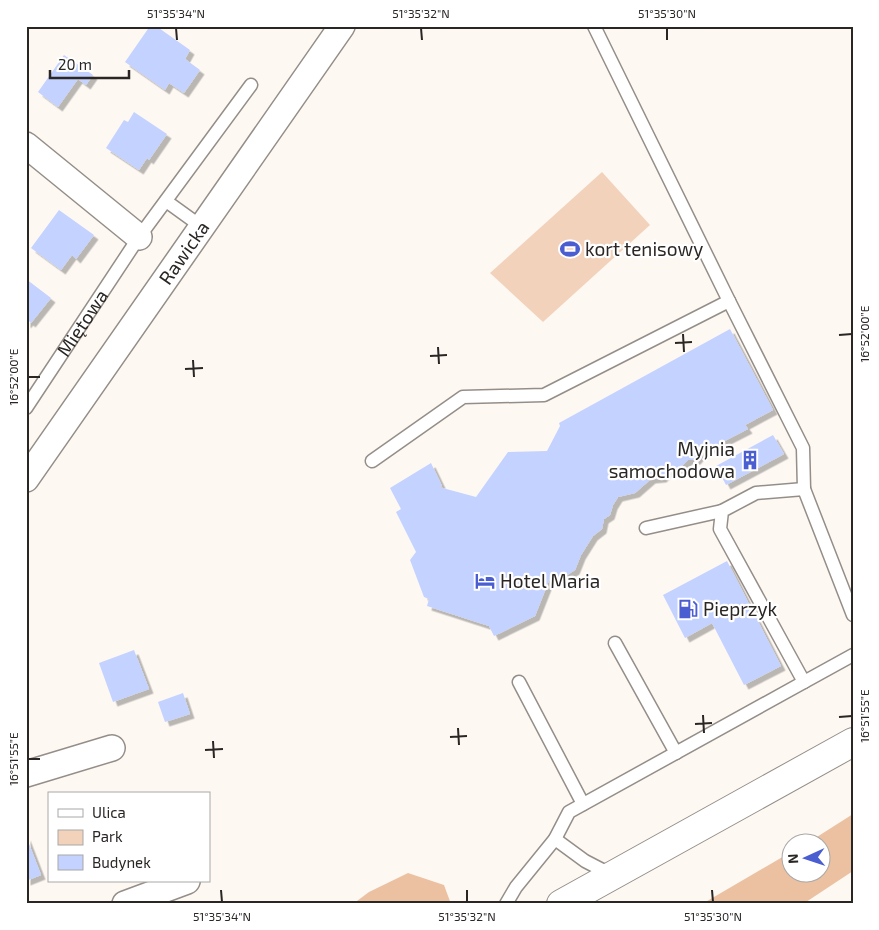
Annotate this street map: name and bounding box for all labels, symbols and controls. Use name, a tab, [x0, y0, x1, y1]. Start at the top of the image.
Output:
text: 51°35'34"N	[147, 6, 205, 20]
text: 51°35'32"N	[392, 6, 450, 20]
text: 51°35'30"N	[638, 6, 696, 20]
scale bar	[50, 48, 129, 80]
text: 20 m	[58, 55, 92, 73]
street label: Rawicka	[153, 216, 214, 288]
place label: kort tenisowy	[585, 237, 703, 260]
sports icon: kort tenisowy	[559, 238, 581, 260]
street label: Miętowa	[51, 285, 112, 361]
text: 16°52'00"E	[857, 305, 871, 363]
text: 16°52'00"E	[6, 348, 20, 406]
place label: Myjnia samochodowa	[609, 437, 735, 482]
building icon: Myjnia samochodowa	[739, 449, 761, 471]
place label: Hotel Maria	[500, 569, 600, 592]
hotel icon: Hotel Maria	[474, 570, 496, 592]
place label: Pieprzyk	[703, 597, 778, 620]
fuel station icon: Pieprzyk	[677, 598, 699, 620]
text: 16°51'55"E	[857, 689, 871, 743]
text: 16°51'55"E	[6, 732, 20, 786]
legend	[48, 792, 210, 882]
text: Ulica	[92, 803, 126, 821]
text: Park	[92, 827, 123, 845]
north arrow	[782, 832, 832, 882]
text: Budynek	[92, 853, 151, 871]
text: N	[784, 853, 801, 864]
text: 51°35'34"N	[193, 909, 251, 923]
text: 51°35'32"N	[438, 909, 496, 923]
text: 51°35'30"N	[684, 909, 742, 923]

